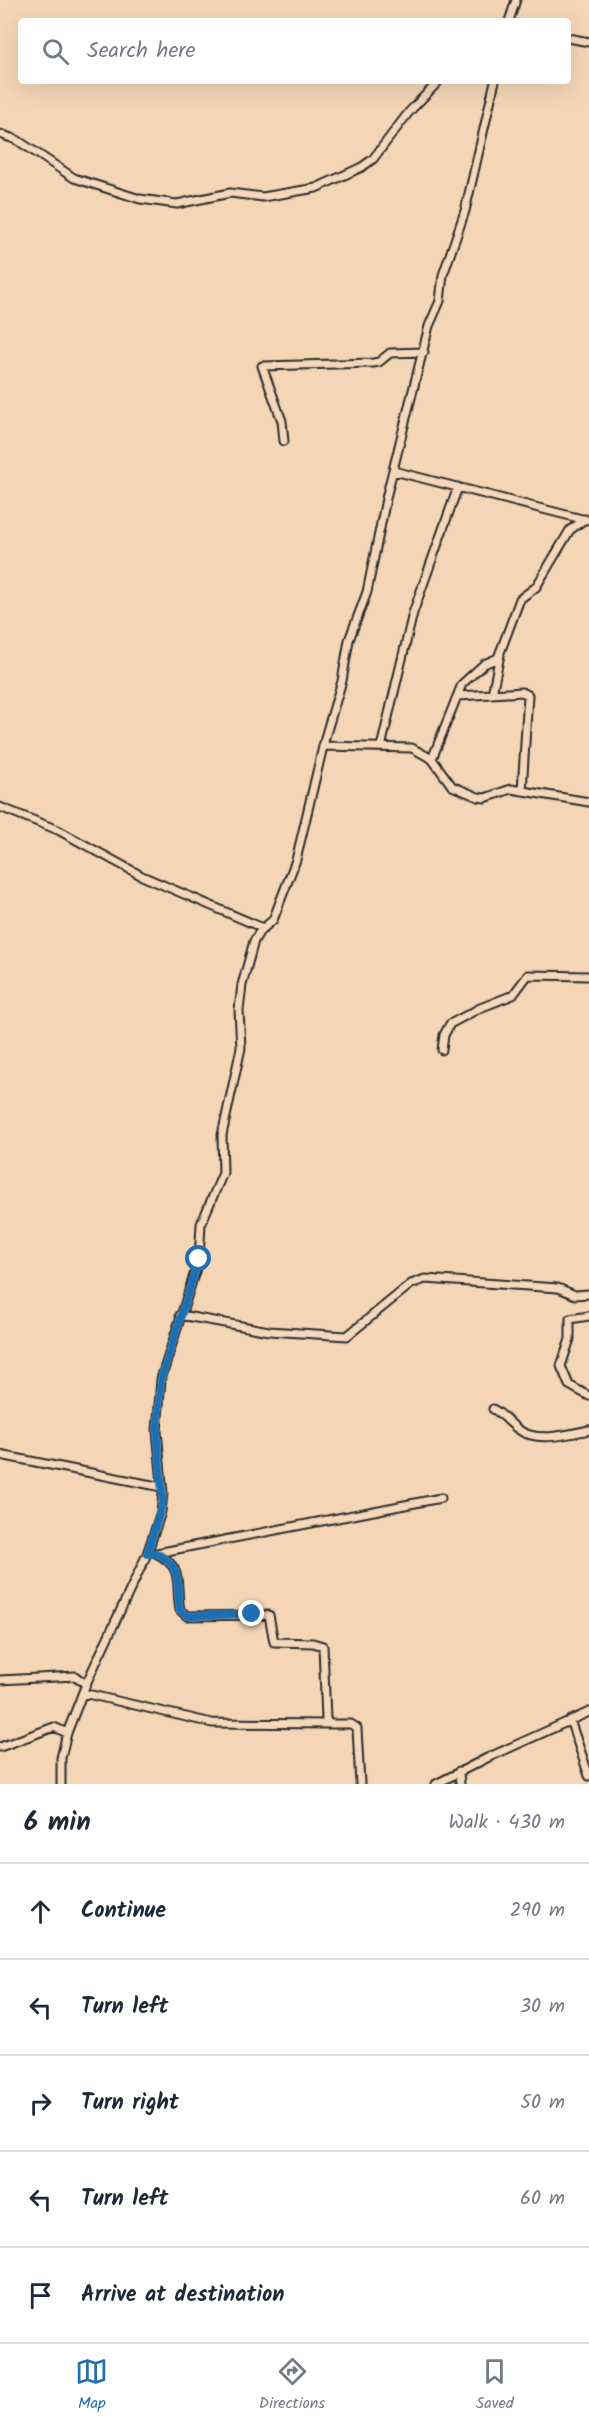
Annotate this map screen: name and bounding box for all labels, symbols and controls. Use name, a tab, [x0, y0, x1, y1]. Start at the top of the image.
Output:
search box	[18, 18, 571, 84]
text: Search here	[87, 34, 195, 69]
icon: search	[39, 35, 72, 68]
route start	[185, 1245, 211, 1271]
route end	[238, 1600, 264, 1626]
text: 6 min	[24, 1802, 91, 1844]
text: Walk · 430 m	[449, 1807, 565, 1839]
text: Continue	[81, 1894, 166, 1929]
icon: ahead	[24, 1895, 57, 1928]
text: 290 m	[510, 1895, 565, 1927]
text: Turn left	[81, 1990, 168, 2025]
icon: left	[24, 1991, 57, 2024]
text: 30 m	[520, 1991, 565, 2023]
text: Turn right	[81, 2086, 179, 2121]
icon: right	[24, 2087, 57, 2120]
text: 50 m	[520, 2087, 565, 2119]
text: Turn left	[81, 2182, 168, 2217]
icon: left	[24, 2183, 57, 2216]
text: 60 m	[520, 2183, 565, 2215]
text: Arrive at destination	[81, 2278, 284, 2313]
icon: arrive	[24, 2279, 57, 2312]
tab: Map	[75, 2355, 108, 2416]
tab: Directions	[259, 2355, 325, 2416]
tab: Saved	[476, 2355, 514, 2416]

